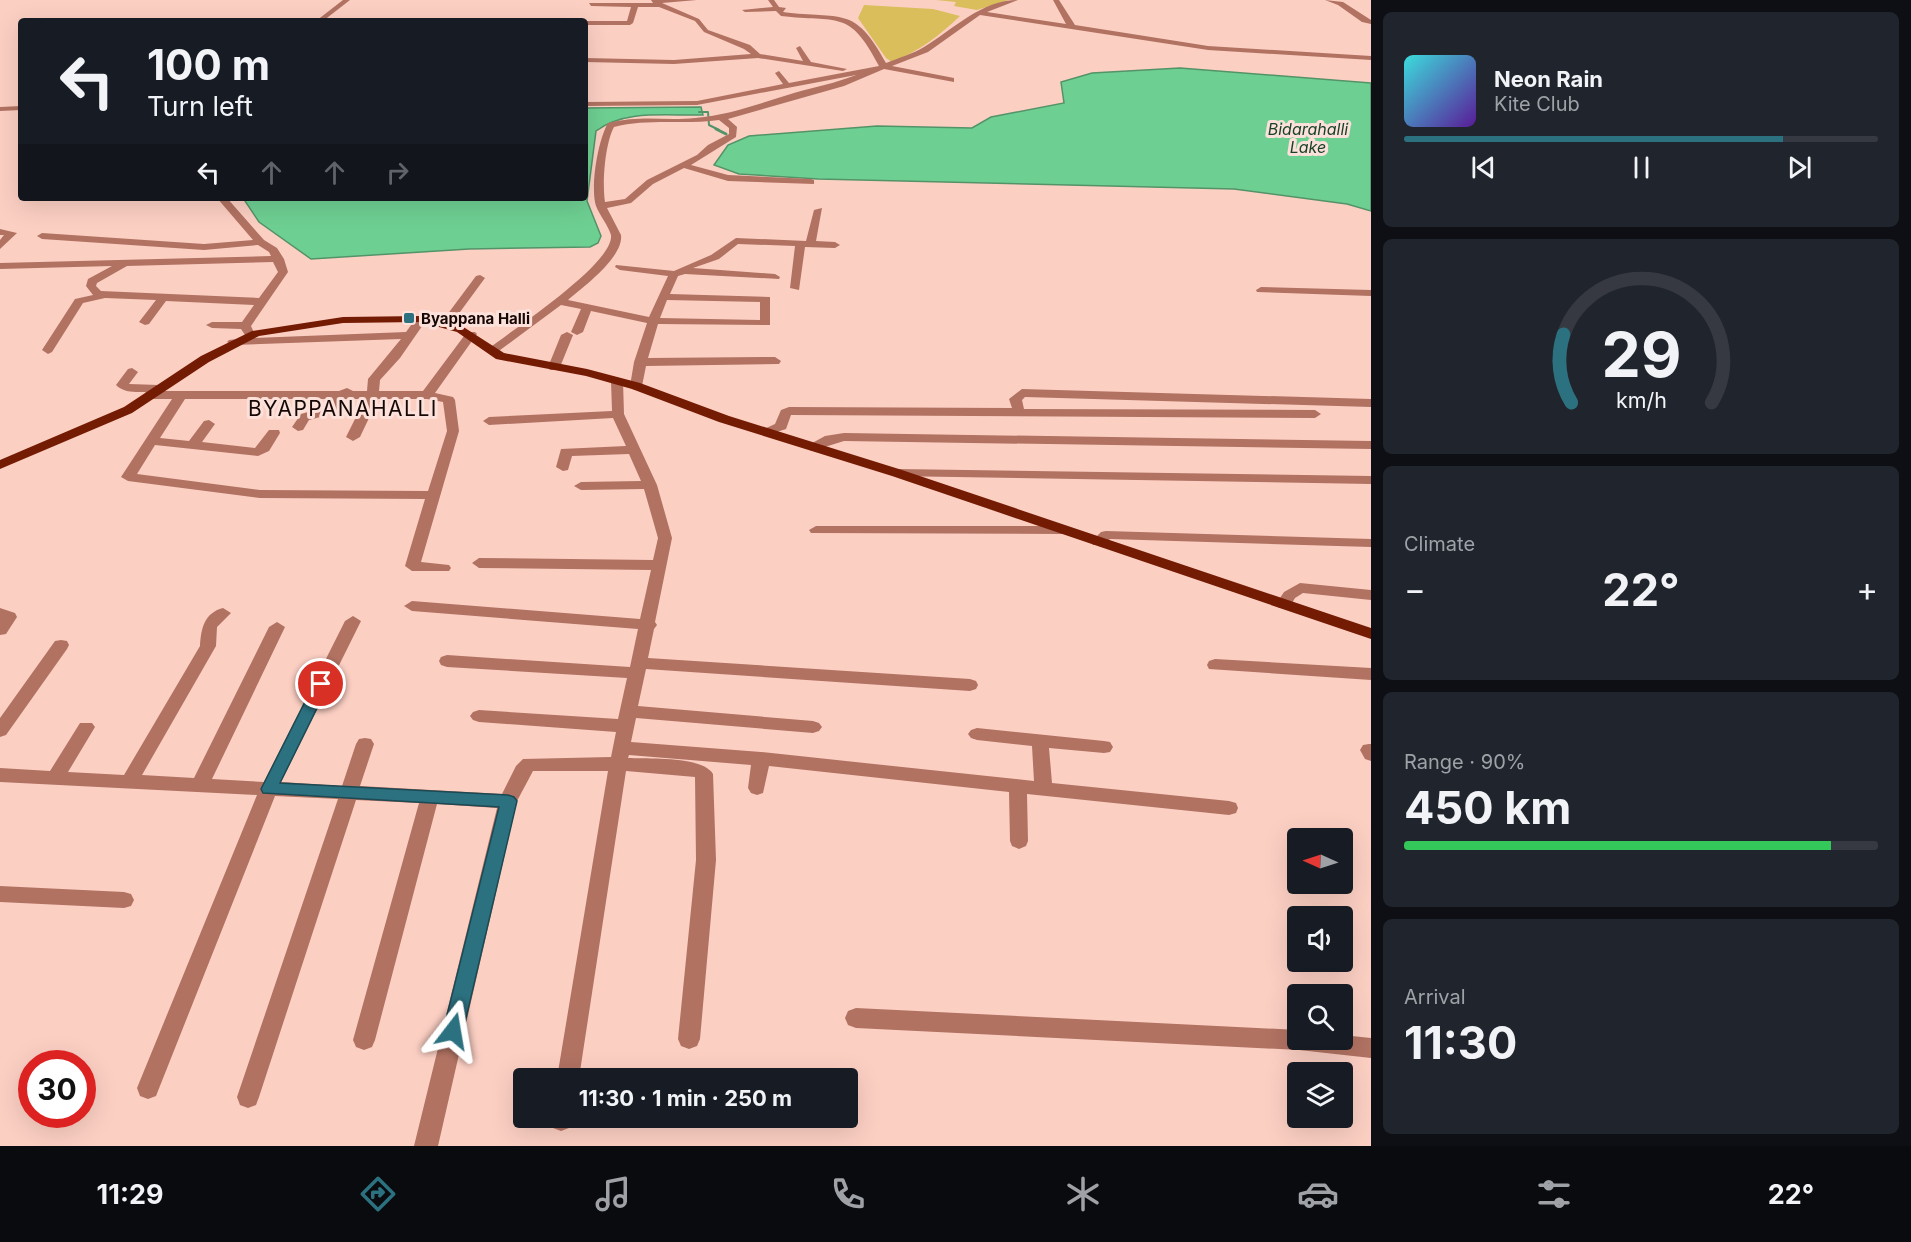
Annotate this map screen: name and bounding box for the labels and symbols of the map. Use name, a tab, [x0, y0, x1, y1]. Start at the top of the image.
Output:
water label: Bidarahalli Lake	[1268, 119, 1349, 157]
place label: Byappana Halli	[421, 309, 530, 328]
marker: Byappana Halli	[402, 311, 416, 325]
district label: BYAPPANAHALLI	[248, 396, 438, 421]
pin	[295, 658, 346, 709]
north arrow	[1287, 828, 1353, 894]
position arrow	[421, 999, 485, 1063]
speed limit sign: 30	[18, 1050, 96, 1128]

